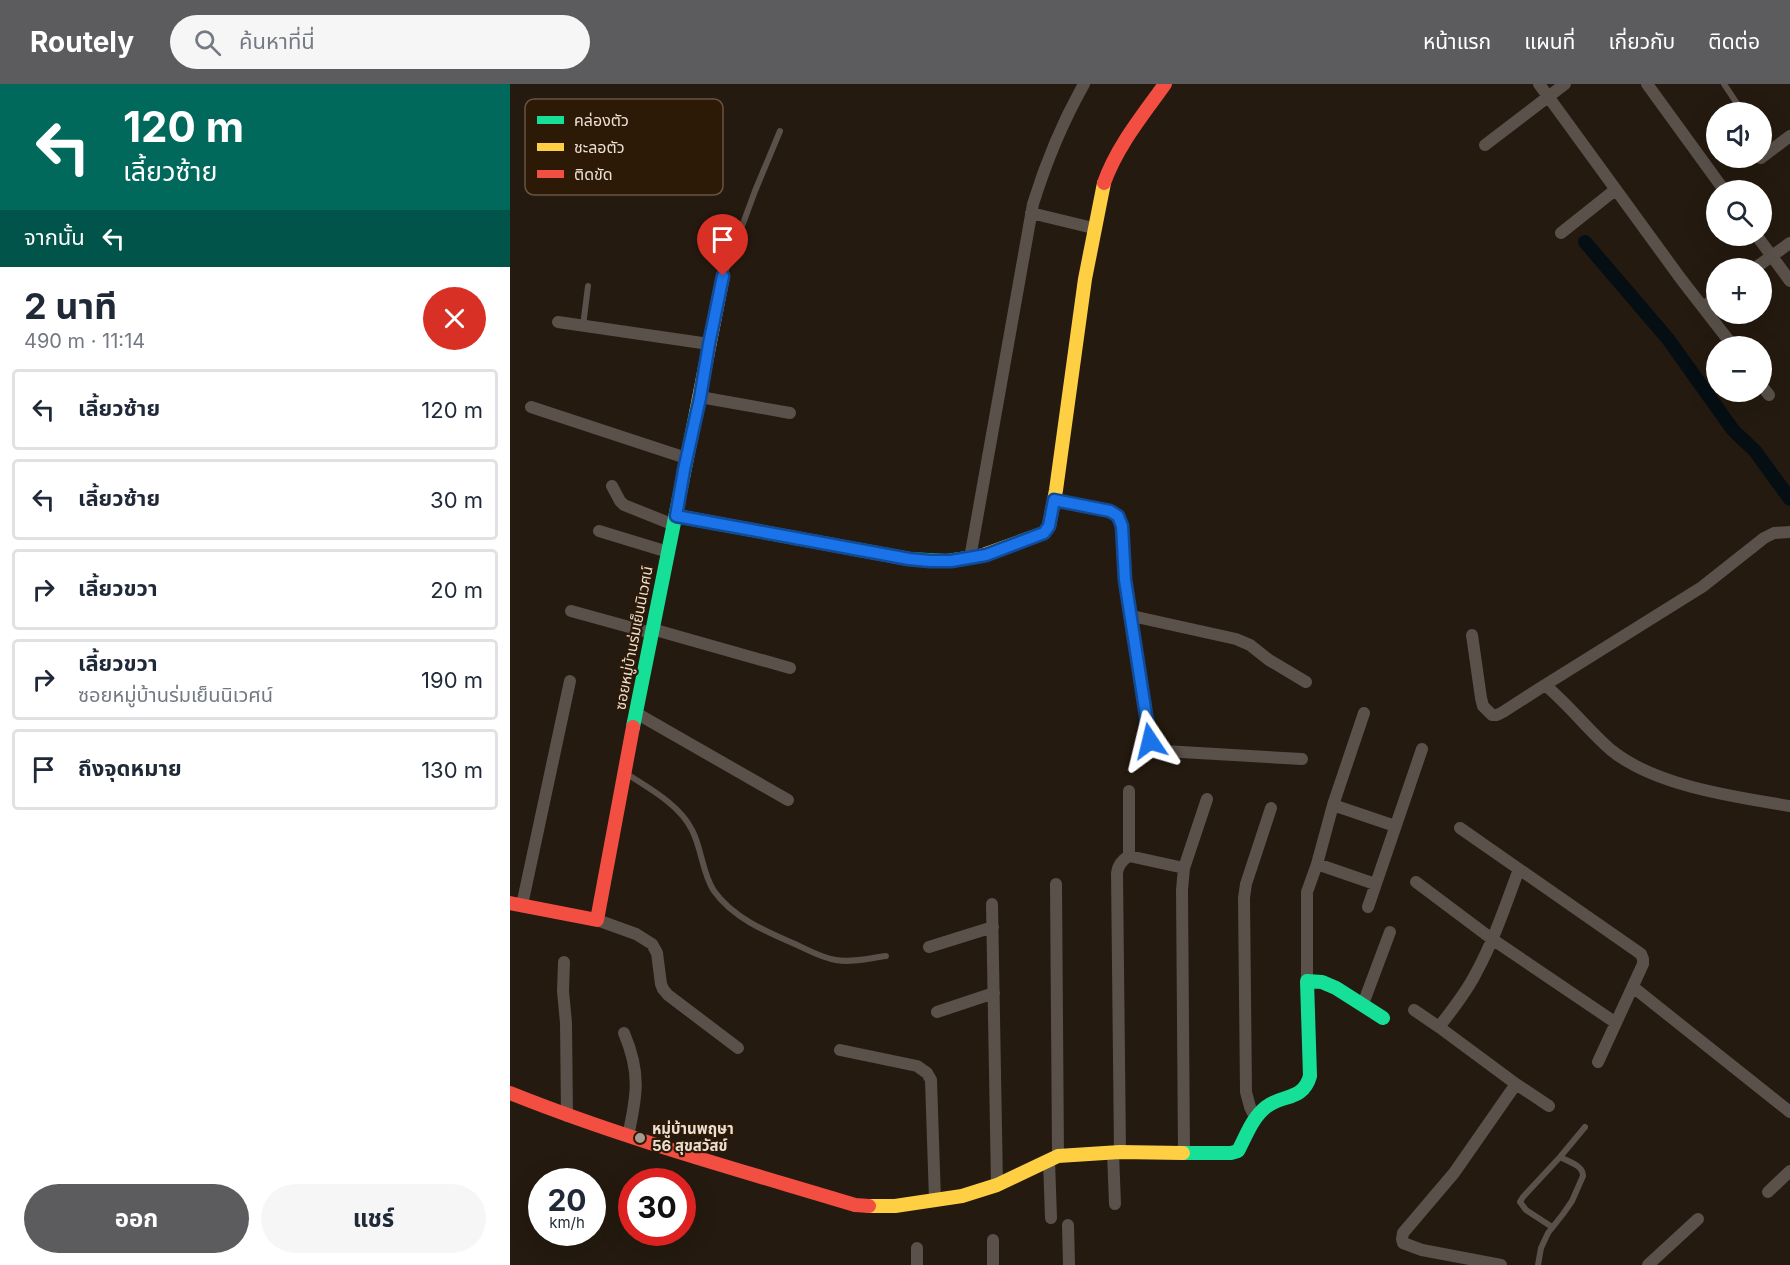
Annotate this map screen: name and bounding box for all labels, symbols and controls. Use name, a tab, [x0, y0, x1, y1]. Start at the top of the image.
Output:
search box	[170, 15, 590, 69]
text: Routely	[30, 25, 134, 59]
icon: search	[191, 26, 224, 59]
text: ค้นหาที่นี่	[239, 28, 315, 54]
text: หน้าแรก	[1423, 29, 1491, 54]
text: แผนที่	[1524, 29, 1575, 54]
text: เกี่ยวกับ	[1608, 29, 1675, 54]
text: ติดต่อ	[1708, 29, 1760, 54]
legend	[525, 99, 723, 195]
text: 120 m	[123, 101, 244, 152]
map controls	[1706, 102, 1772, 402]
button: sound	[1706, 102, 1772, 168]
icon: left	[24, 108, 102, 186]
text: คล่องตัว	[574, 110, 629, 130]
text: ชะลอตัว	[574, 137, 625, 157]
text: เลี้ยวซ้าย	[123, 155, 217, 188]
text: ติดขัด	[574, 164, 613, 184]
button: search	[1706, 180, 1772, 246]
pin	[697, 214, 748, 276]
icon: left	[97, 222, 130, 255]
icon: arrive	[706, 223, 739, 256]
text: จากนั้น	[24, 224, 85, 250]
button: +	[1706, 258, 1772, 324]
text: 2 นาที	[24, 284, 117, 328]
button: close	[423, 287, 486, 350]
text: 490 m · 11:14	[24, 329, 145, 353]
button: −	[1706, 336, 1772, 402]
icon: left	[27, 393, 60, 426]
text: เลี้ยวซ้าย	[78, 395, 160, 421]
text: 120 m	[421, 397, 483, 423]
icon: left	[27, 483, 60, 516]
text: เลี้ยวซ้าย	[78, 485, 160, 511]
text: 30 m	[430, 487, 483, 513]
street label: ซอยหมู่บ้านร่มเย็นนิเวศน์	[610, 564, 657, 712]
icon: right	[27, 573, 60, 606]
text: เลี้ยวขวา	[78, 575, 158, 601]
text: 20 m	[430, 577, 483, 603]
text: เลี้ยวขวา	[78, 650, 158, 676]
icon: right	[27, 663, 60, 696]
text: 190 m	[421, 667, 483, 693]
text: ซอยหมู่บ้านร่มเย็นนิเวศน์	[78, 683, 273, 707]
position arrow	[1118, 709, 1182, 773]
icon: arrive	[27, 753, 60, 786]
text: ถึงจุดหมาย	[78, 755, 182, 781]
text: 130 m	[421, 757, 483, 783]
place label: หมู่บ้านพฤษา 56 สุขสวัสข์	[652, 1119, 734, 1155]
marker: หมู่บ้านพฤษา 56 สุขสวัสข์	[633, 1131, 647, 1145]
speed limit sign: 30	[618, 1168, 696, 1246]
text: 20	[547, 1182, 587, 1218]
button: ออก	[24, 1184, 249, 1253]
button: แชร์	[261, 1184, 486, 1253]
text: km/h	[549, 1213, 585, 1232]

